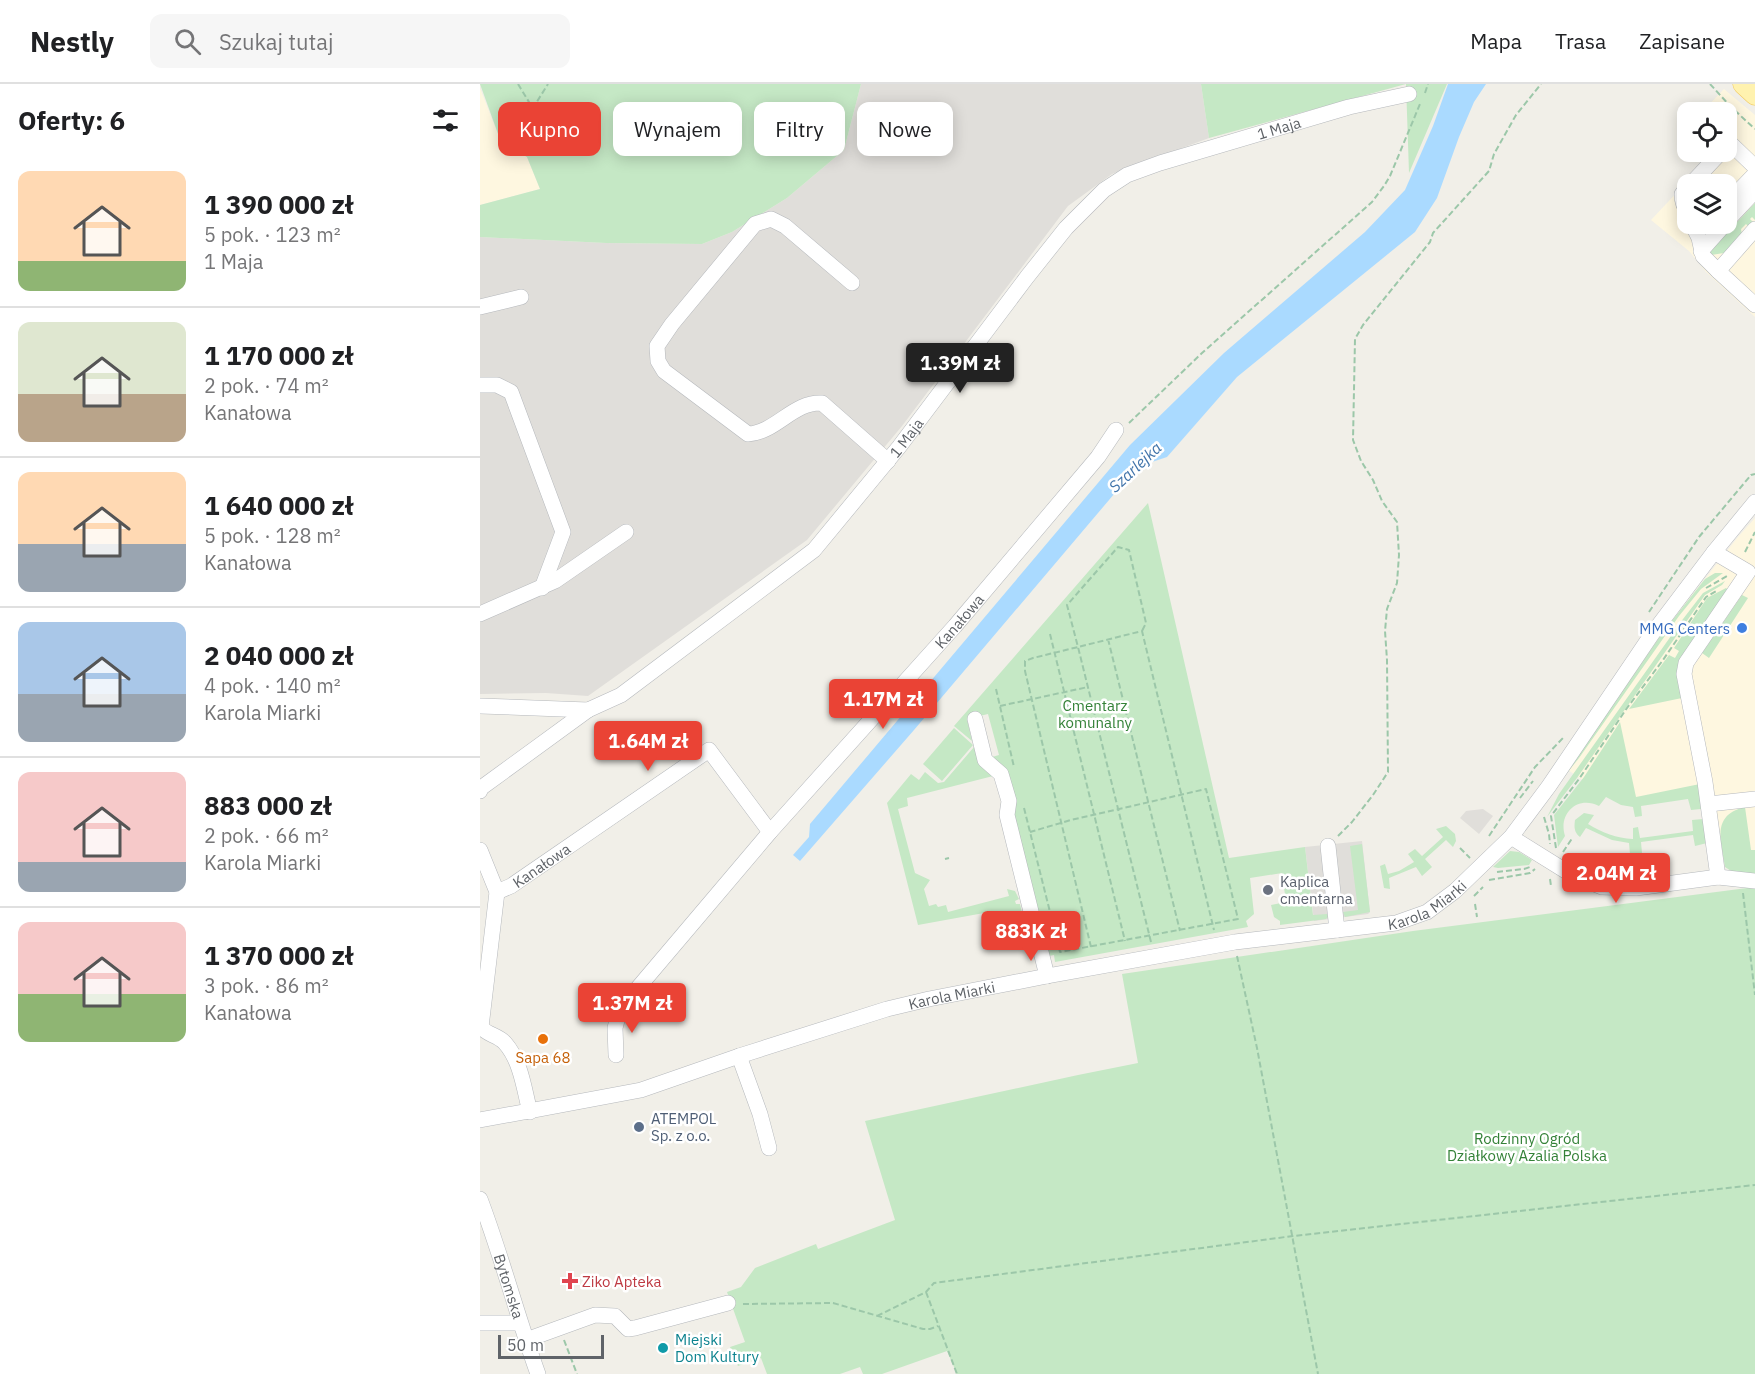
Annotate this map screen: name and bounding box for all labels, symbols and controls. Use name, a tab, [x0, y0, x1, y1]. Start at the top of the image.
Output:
search box	[150, 14, 570, 68]
text: Nestly	[30, 23, 114, 60]
icon: search	[171, 25, 204, 58]
text: Szukaj tutaj	[219, 27, 334, 56]
text: Mapa	[1470, 27, 1522, 55]
text: Trasa	[1555, 27, 1606, 55]
text: Zapisane	[1639, 27, 1725, 55]
chip: Kupno	[498, 102, 601, 156]
chip: Wynajem	[613, 102, 742, 156]
chip: Filtry	[754, 102, 845, 156]
chip: Nowe	[857, 102, 953, 156]
map controls	[1677, 102, 1737, 234]
button: locate	[1677, 102, 1737, 162]
text: Oferty: 6	[18, 103, 125, 137]
icon: filters	[429, 104, 462, 137]
street label: 1 Maja	[1255, 112, 1303, 143]
button: layers	[1677, 174, 1737, 234]
text: 1 390 000 zł	[204, 187, 353, 221]
icon: home	[66, 195, 138, 267]
text: 5 pok. · 123 m²	[204, 221, 341, 248]
text: 1 Maja	[204, 248, 263, 275]
text: 1 170 000 zł	[204, 338, 353, 372]
pin: 1.39M zł	[898, 343, 1022, 394]
icon: home	[66, 346, 138, 418]
text: 1.39M zł	[920, 349, 1000, 376]
text: 2 pok. · 74 m²	[204, 372, 329, 399]
text: Kanałowa	[204, 399, 292, 426]
street label: 1 Maja	[885, 414, 927, 461]
water label: Szarlejka	[1104, 437, 1166, 497]
text: 1 640 000 zł	[204, 488, 353, 522]
icon: home	[66, 496, 138, 568]
text: 5 pok. · 128 m²	[204, 522, 341, 549]
text: Kanałowa	[204, 549, 292, 576]
street label: Kanałowa	[930, 590, 988, 652]
place label: MMG Centers	[1639, 619, 1730, 638]
marker: MMG Centers	[1735, 621, 1749, 635]
text: 2 040 000 zł	[204, 638, 353, 672]
icon: home	[66, 646, 138, 718]
text: 4 pok. · 140 m²	[204, 672, 341, 699]
pin: 1.17M zł	[821, 679, 945, 730]
text: 1.17M zł	[843, 685, 923, 712]
park label: Cmentarz komunalny	[1058, 696, 1133, 732]
text: Karola Miarki	[204, 699, 321, 726]
pin: 1.64M zł	[586, 721, 710, 772]
text: 1.64M zł	[608, 727, 688, 754]
text: 883 000 zł	[204, 788, 332, 822]
icon: home	[66, 796, 138, 868]
text: 2 pok. · 66 m²	[204, 822, 329, 849]
street label: Kanałowa	[509, 839, 574, 892]
text: Karola Miarki	[204, 849, 321, 876]
pin: 2.04M zł	[1554, 853, 1678, 904]
text: 2.04M zł	[1576, 859, 1656, 886]
place label: Kaplica cmentarna	[1280, 872, 1353, 908]
street label: Karola Miarki	[1387, 876, 1470, 933]
marker: Kaplica cmentarna	[1261, 883, 1275, 897]
pin: 883K zł	[976, 911, 1086, 962]
text: 883K zł	[995, 917, 1067, 944]
text: 1 370 000 zł	[204, 938, 353, 972]
icon: home	[66, 946, 138, 1018]
text: 3 pok. · 86 m²	[204, 972, 329, 999]
street label: Karola Miarki	[906, 977, 997, 1013]
pin: 1.37M zł	[570, 983, 694, 1034]
text: 1.37M zł	[592, 989, 672, 1016]
text: Kanałowa	[204, 999, 292, 1026]
marker: Sapa 68	[536, 1032, 550, 1046]
place label: Sapa 68	[516, 1048, 570, 1067]
place label: ATEMPOL Sp. z o.o.	[651, 1109, 717, 1145]
marker: ATEMPOL Sp. z o.o.	[632, 1120, 646, 1134]
park label: Rodzinny Ogród Działkowy Azalia Polska	[1447, 1129, 1607, 1165]
street label: Bytomska	[490, 1251, 528, 1321]
place label: Ziko Apteka	[582, 1272, 662, 1291]
marker: Ziko Apteka	[563, 1274, 577, 1288]
place label: Miejski Dom Kultury	[675, 1330, 759, 1366]
scale bar	[498, 1332, 604, 1360]
text: 50 m	[507, 1335, 544, 1355]
marker: Miejski Dom Kultury	[656, 1341, 670, 1355]

